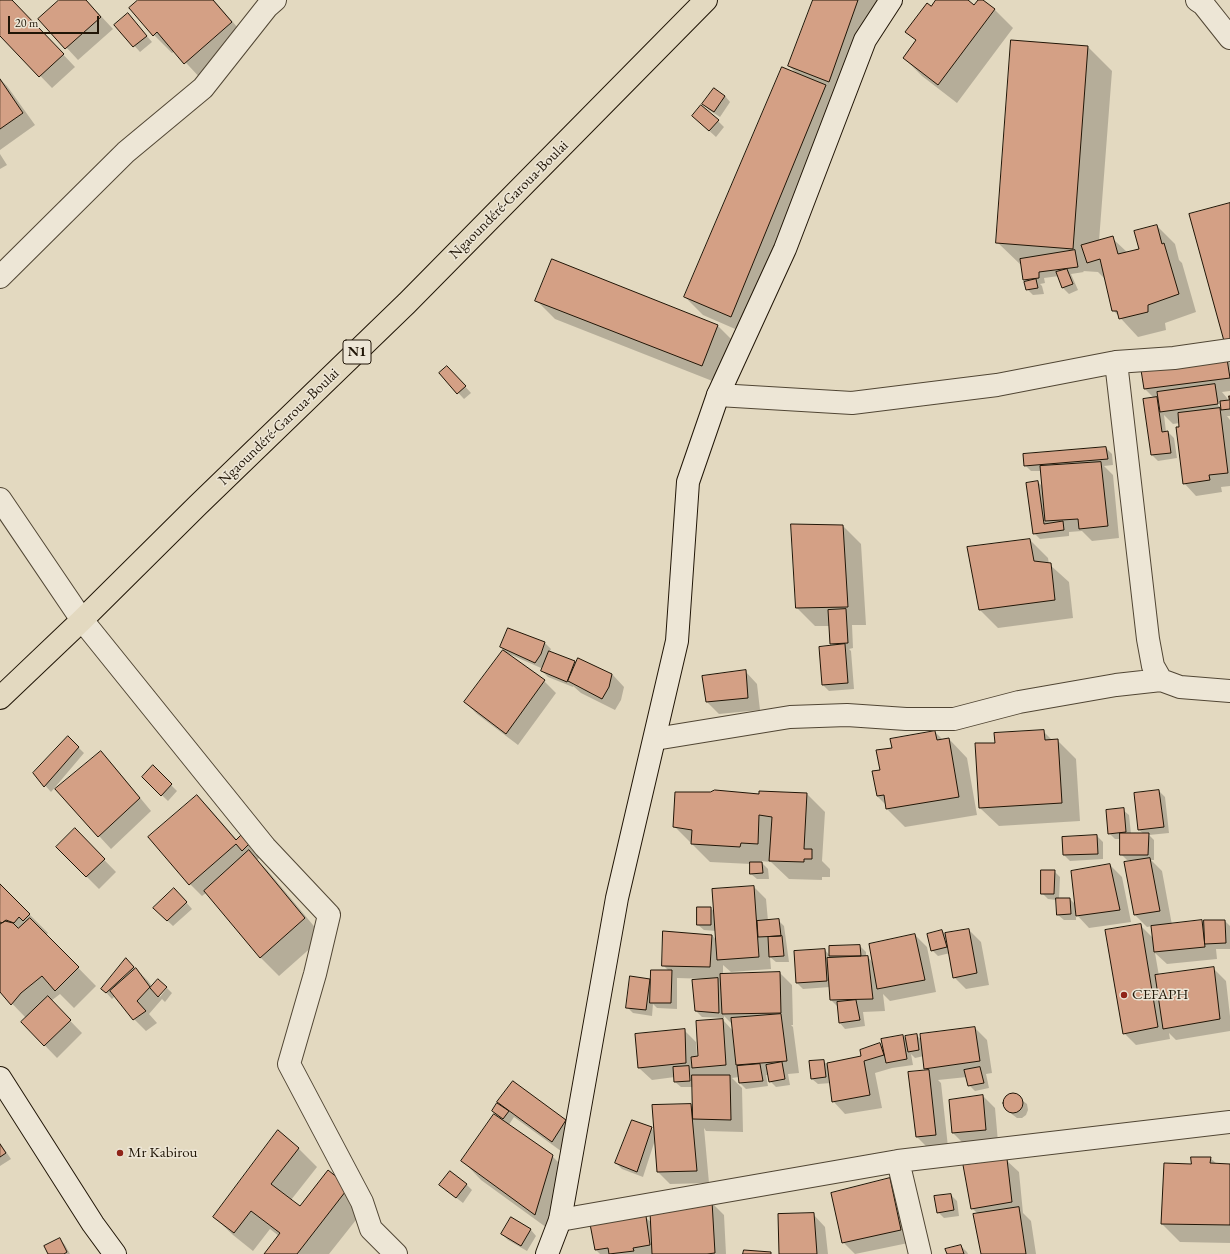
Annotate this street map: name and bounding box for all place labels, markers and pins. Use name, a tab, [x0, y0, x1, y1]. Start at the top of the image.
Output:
place label: CEFAPH	[1132, 986, 1188, 1004]
marker: CEFAPH	[1119, 990, 1129, 1000]
place label: Mr Kabirou	[128, 1144, 197, 1162]
marker: Mr Kabirou	[115, 1148, 125, 1158]

